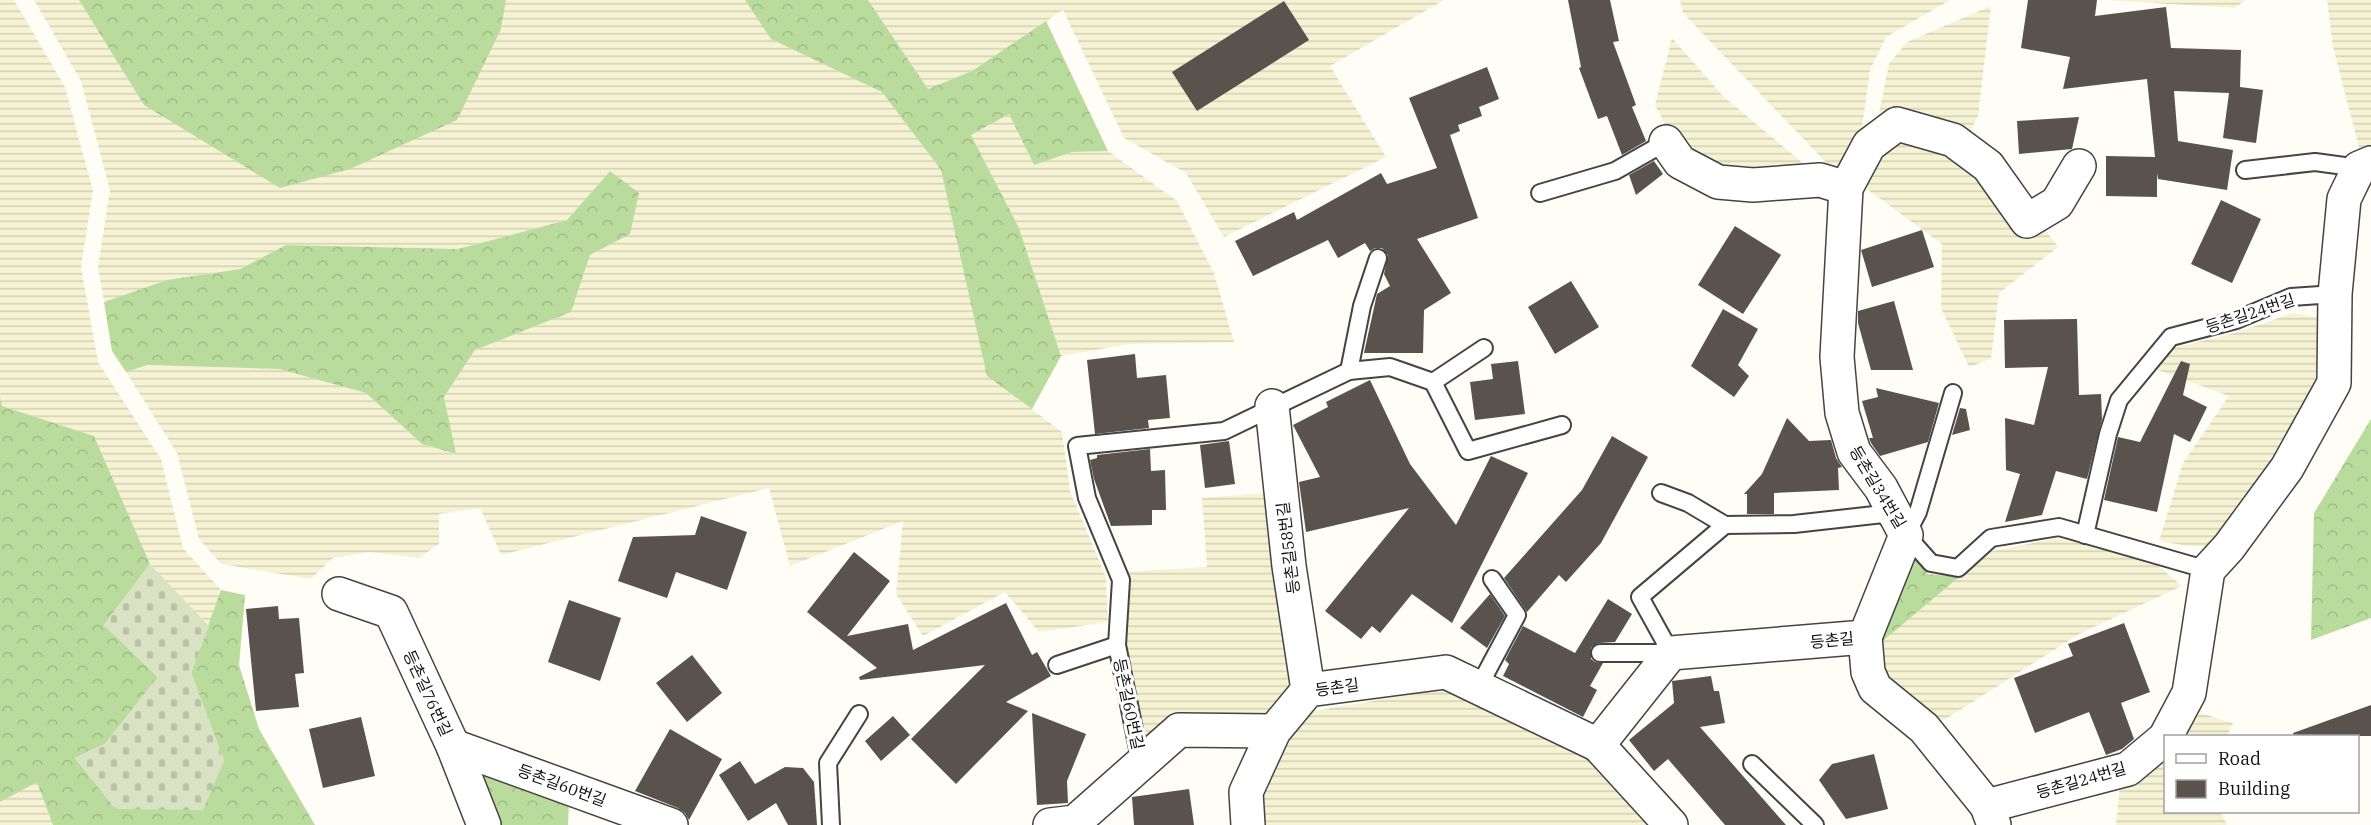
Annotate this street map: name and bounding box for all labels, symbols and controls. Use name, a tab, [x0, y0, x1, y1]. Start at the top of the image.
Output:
street label: 등촌길24번길	[2203, 289, 2297, 337]
street label: 등촌길34번길	[1846, 442, 1910, 532]
street label: 등촌길58번길	[1272, 501, 1304, 595]
street label: 등촌길	[1809, 628, 1855, 652]
street label: 등촌길76번길	[399, 647, 457, 739]
street label: 등촌길60번길	[1110, 657, 1148, 751]
street label: 등촌길	[1314, 674, 1360, 700]
legend	[2164, 735, 2359, 813]
text: Road	[2218, 747, 2261, 770]
street label: 등촌길24번길	[2034, 758, 2128, 802]
street label: 등촌길60번길	[515, 760, 609, 810]
text: Building	[2218, 777, 2290, 800]

